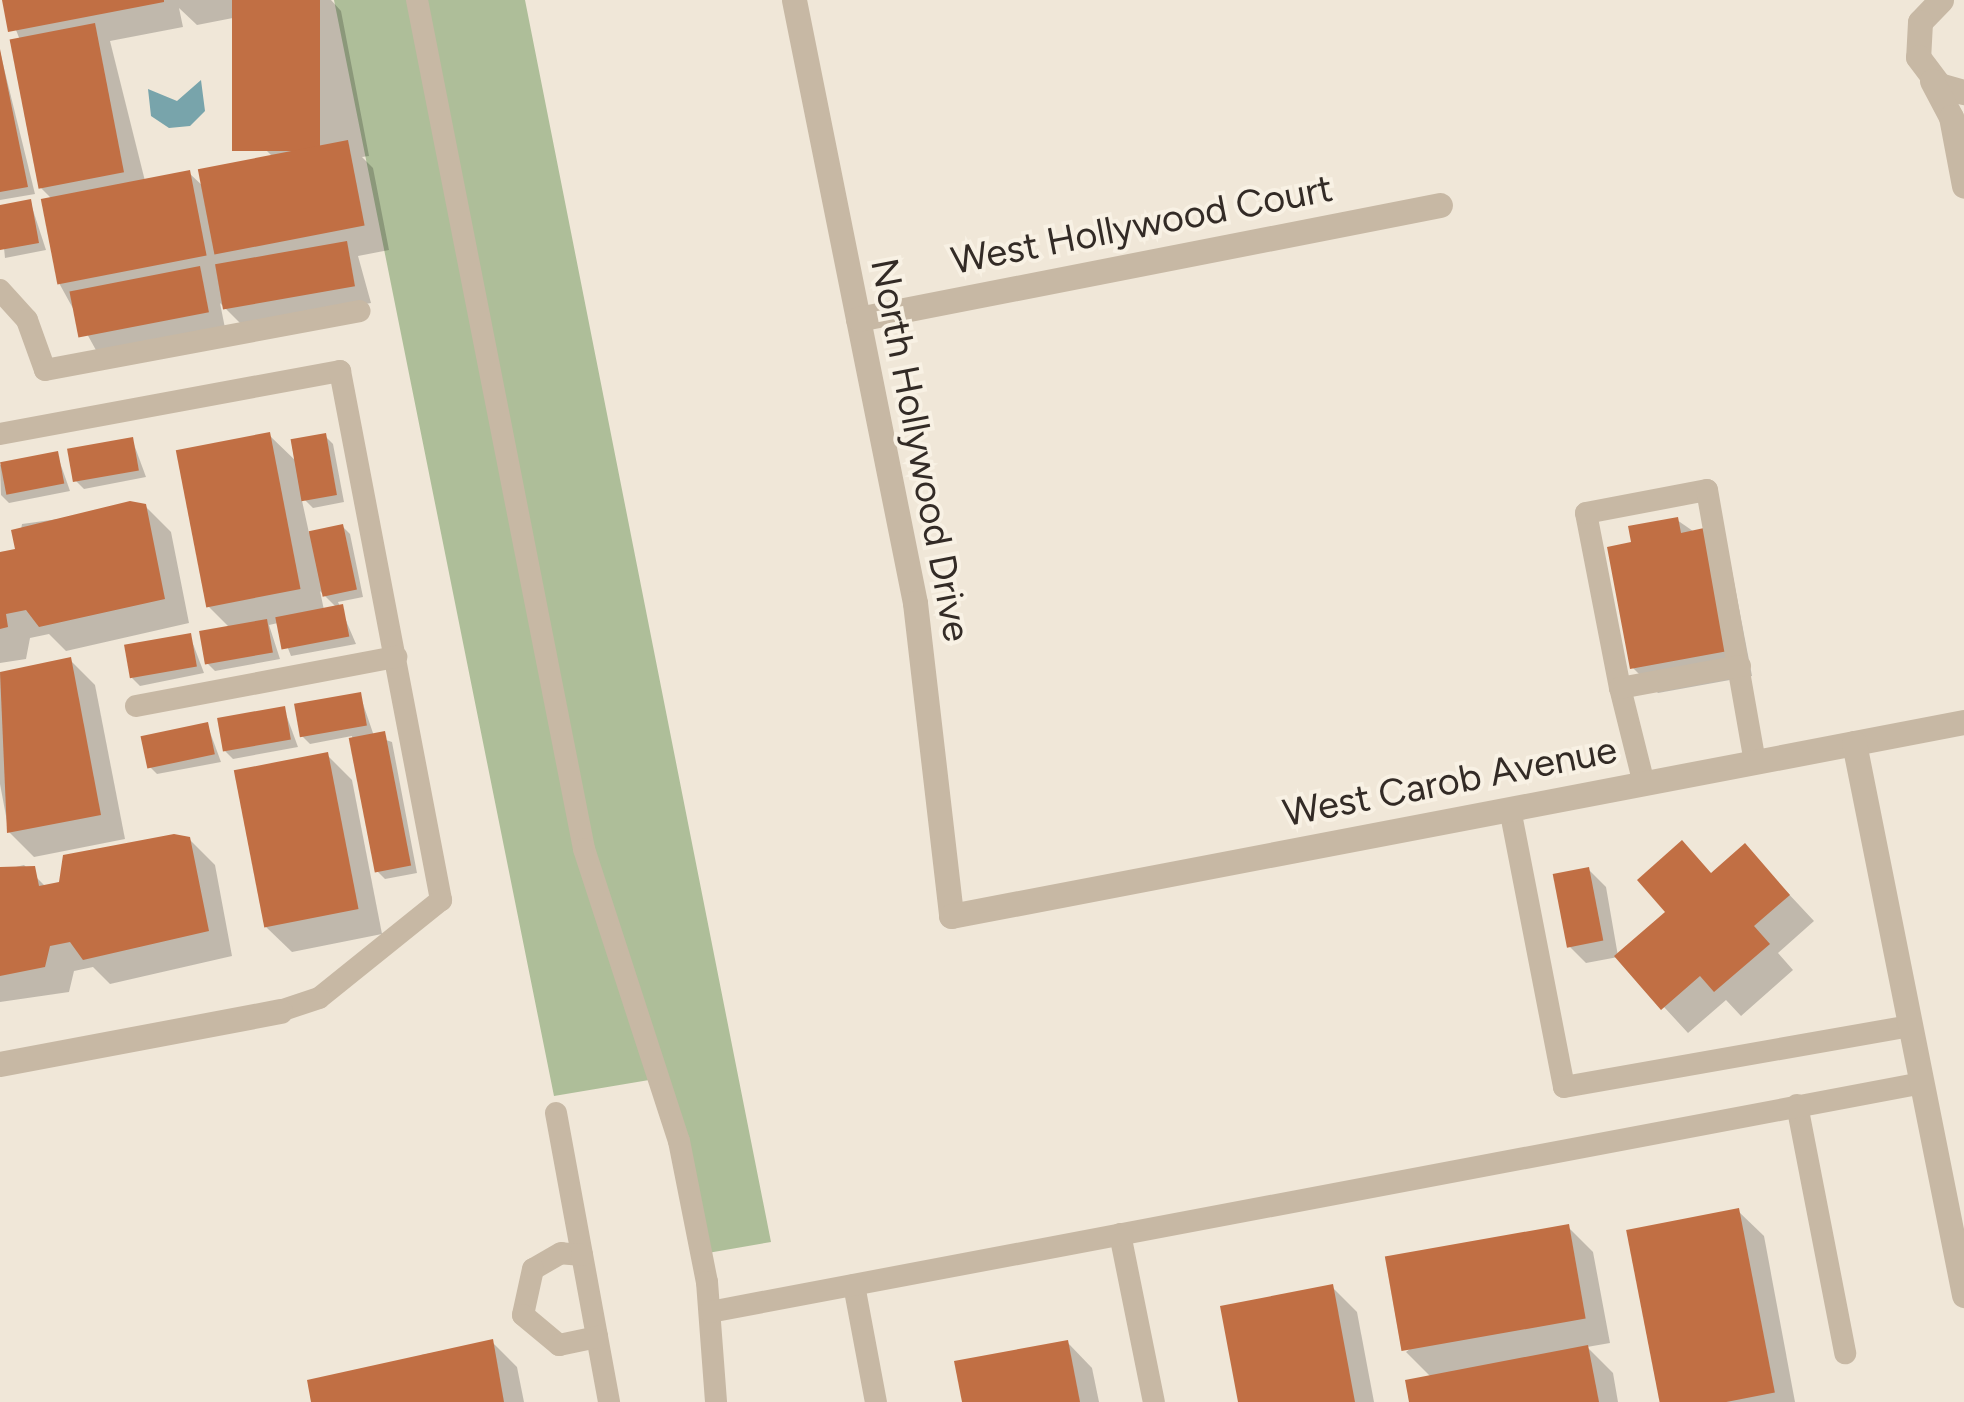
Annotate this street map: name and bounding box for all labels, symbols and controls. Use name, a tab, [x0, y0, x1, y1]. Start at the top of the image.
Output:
street label: West Hollywood Court	[948, 166, 1336, 284]
street label: North Hollywood Drive	[860, 254, 980, 646]
street label: West Carob Avenue	[1279, 727, 1621, 837]

